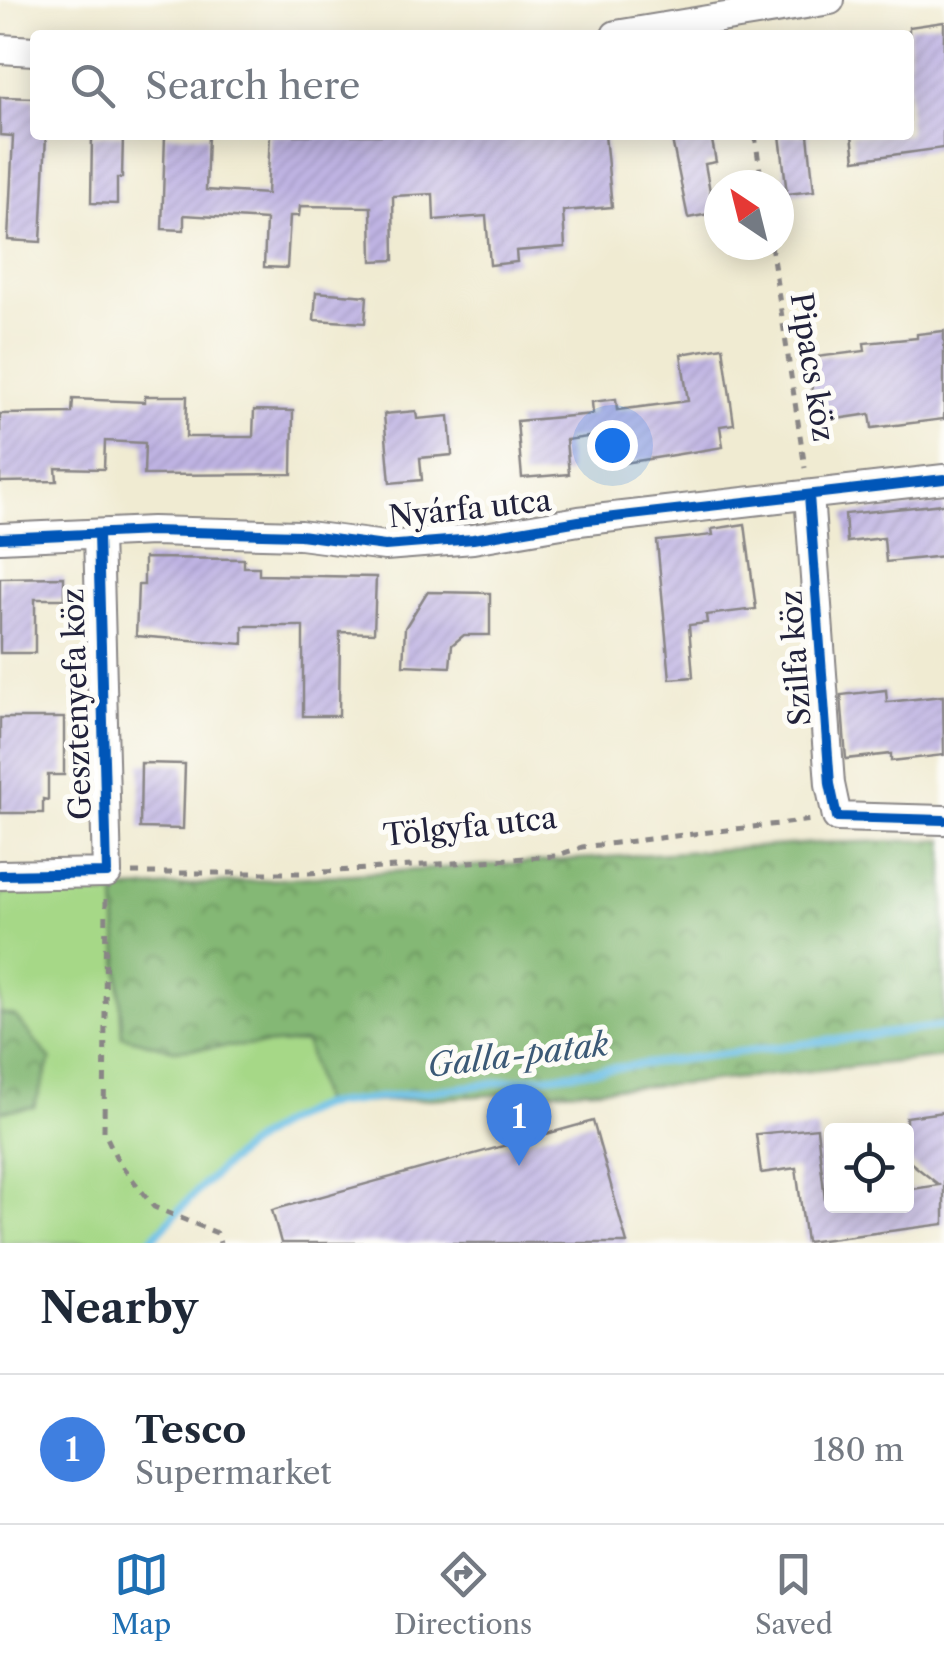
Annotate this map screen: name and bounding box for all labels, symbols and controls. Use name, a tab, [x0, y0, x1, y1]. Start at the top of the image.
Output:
search box	[30, 30, 914, 140]
icon: search	[65, 58, 120, 113]
text: Search here	[145, 62, 360, 109]
north arrow	[704, 170, 794, 260]
street label: Pipacs köz	[782, 290, 843, 444]
your location	[587, 420, 638, 471]
street label: Nyárfa utca	[387, 482, 553, 535]
street label: Gesztenyefa köz	[54, 588, 99, 820]
street label: Szilfa köz	[772, 589, 819, 727]
street label: Tölgyfa utca	[381, 799, 559, 854]
water label: Galla-patak	[425, 1024, 611, 1085]
pin: 1	[486, 1084, 552, 1166]
map controls	[824, 1123, 914, 1213]
button: locate	[824, 1123, 914, 1213]
text: Nearby	[40, 1282, 198, 1334]
text: Tesco	[135, 1406, 246, 1453]
text: 1	[65, 1430, 80, 1469]
text: 180 m	[813, 1430, 904, 1469]
text: Supermarket	[135, 1453, 332, 1492]
tab: Map	[111, 1547, 171, 1641]
tab: Directions	[394, 1547, 532, 1641]
tab: Saved	[755, 1547, 833, 1641]

